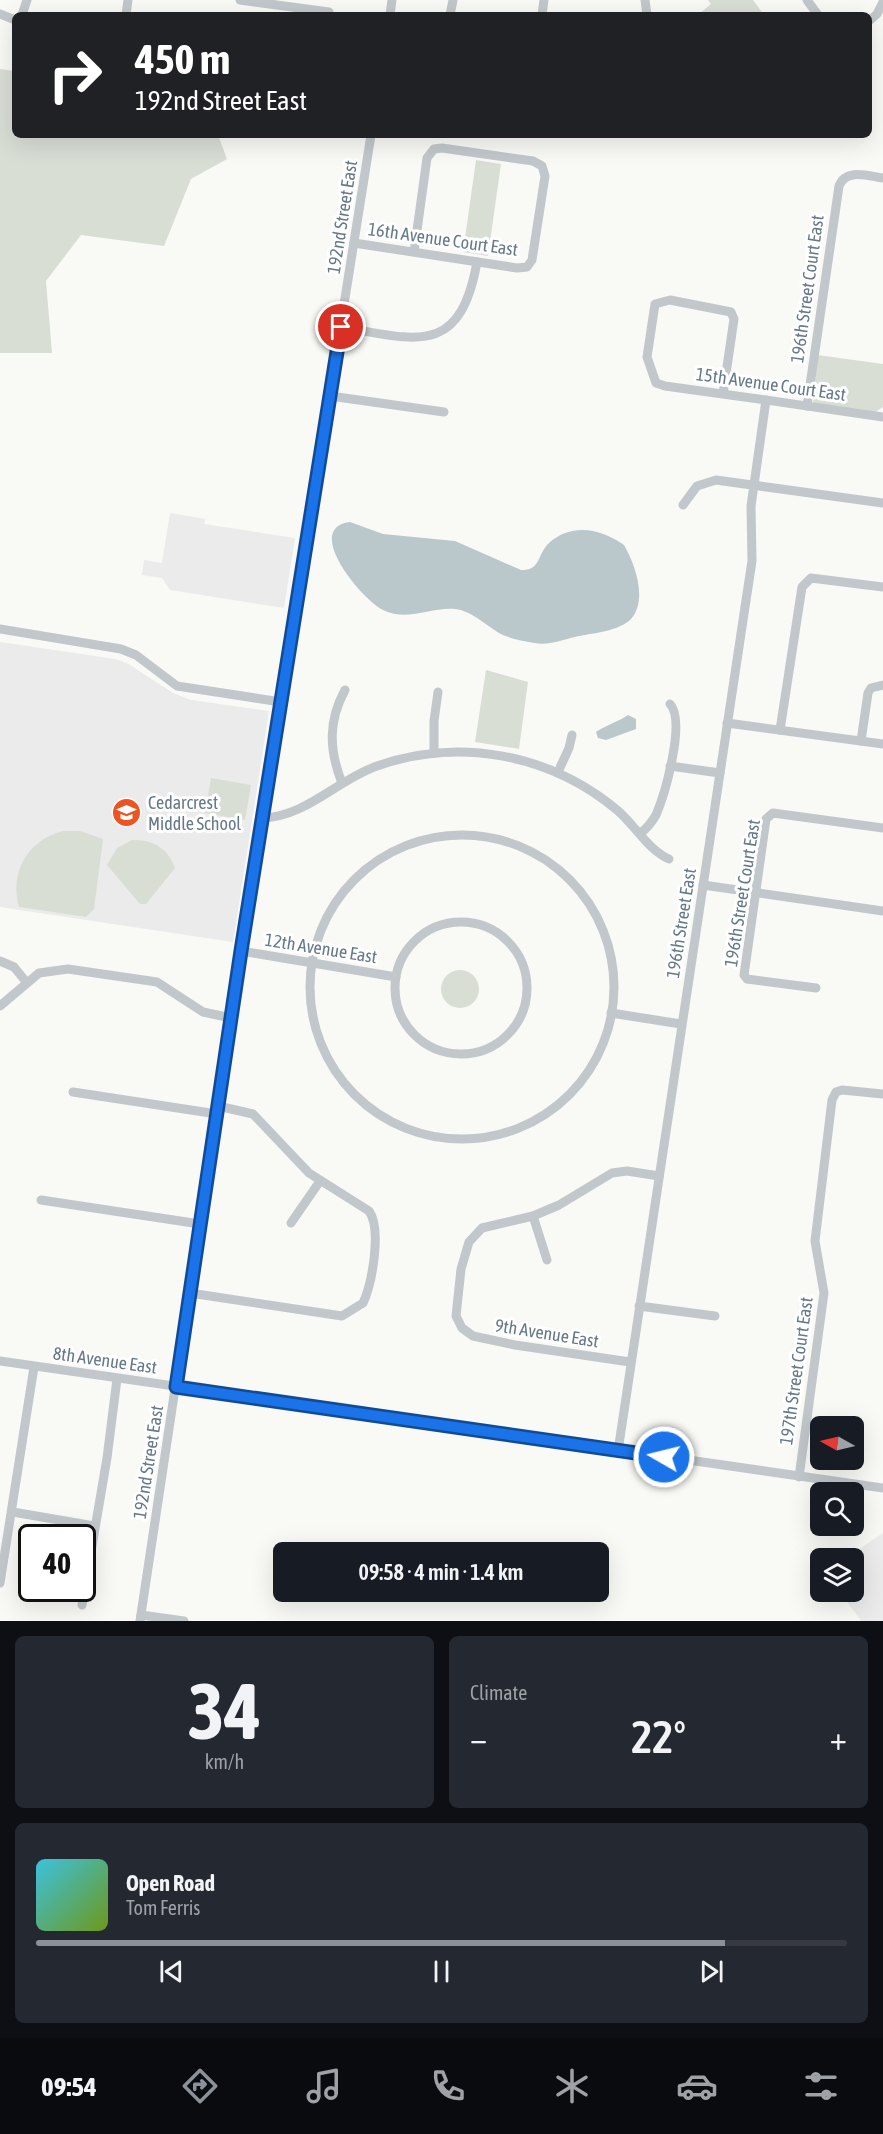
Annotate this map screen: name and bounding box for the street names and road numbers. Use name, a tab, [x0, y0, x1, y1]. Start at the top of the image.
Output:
street label: 192nd Street East	[323, 159, 361, 275]
street label: 196th Street Court East	[786, 214, 828, 364]
street label: 16th Avenue Court East	[367, 218, 519, 260]
street label: 15th Avenue Court East	[695, 363, 847, 405]
street label: 196th Street Court East	[720, 818, 764, 968]
street label: 196th Street East	[662, 866, 700, 980]
street label: 12th Avenue East	[263, 929, 379, 967]
street label: 197th Street Court East	[775, 1296, 817, 1446]
street label: 9th Avenue East	[494, 1314, 600, 1352]
street label: 8th Avenue East	[52, 1342, 158, 1378]
street label: 192nd Street East	[129, 1404, 167, 1520]

